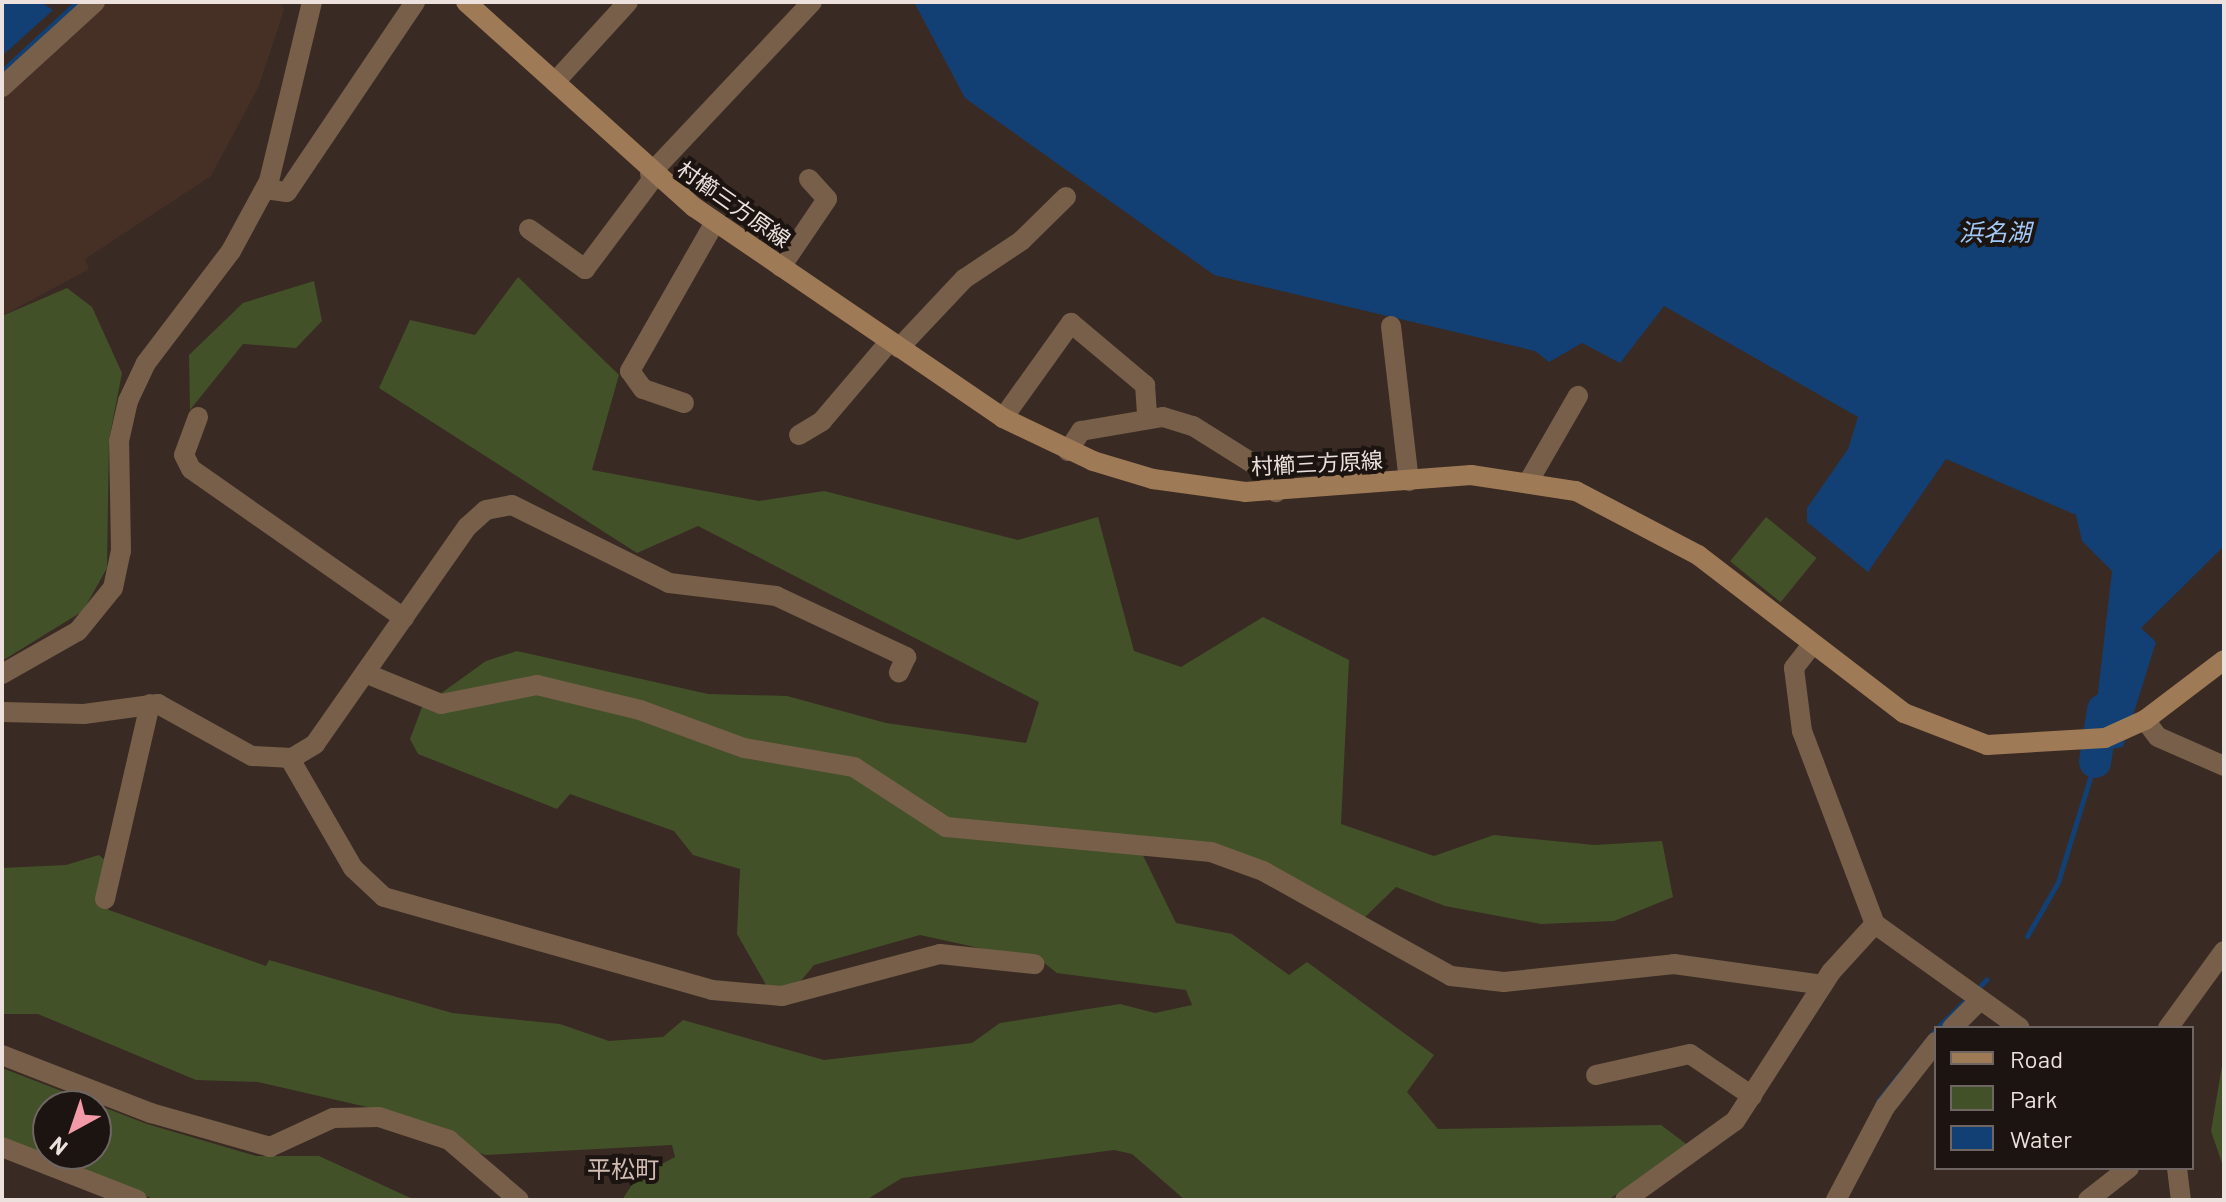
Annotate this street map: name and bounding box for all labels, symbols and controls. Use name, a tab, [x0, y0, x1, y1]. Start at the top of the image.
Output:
street label: 村櫛三方原線	[672, 155, 796, 253]
water label: 浜名湖	[1959, 218, 2031, 246]
street label: 村櫛三方原線	[1250, 446, 1384, 480]
legend	[1934, 1026, 2194, 1170]
text: Road	[2010, 1044, 2063, 1073]
text: Park	[2010, 1084, 2057, 1113]
north arrow	[32, 1090, 112, 1170]
text: Water	[2010, 1124, 2072, 1153]
text: N	[44, 1132, 72, 1162]
district label: 平松町	[587, 1155, 659, 1183]

